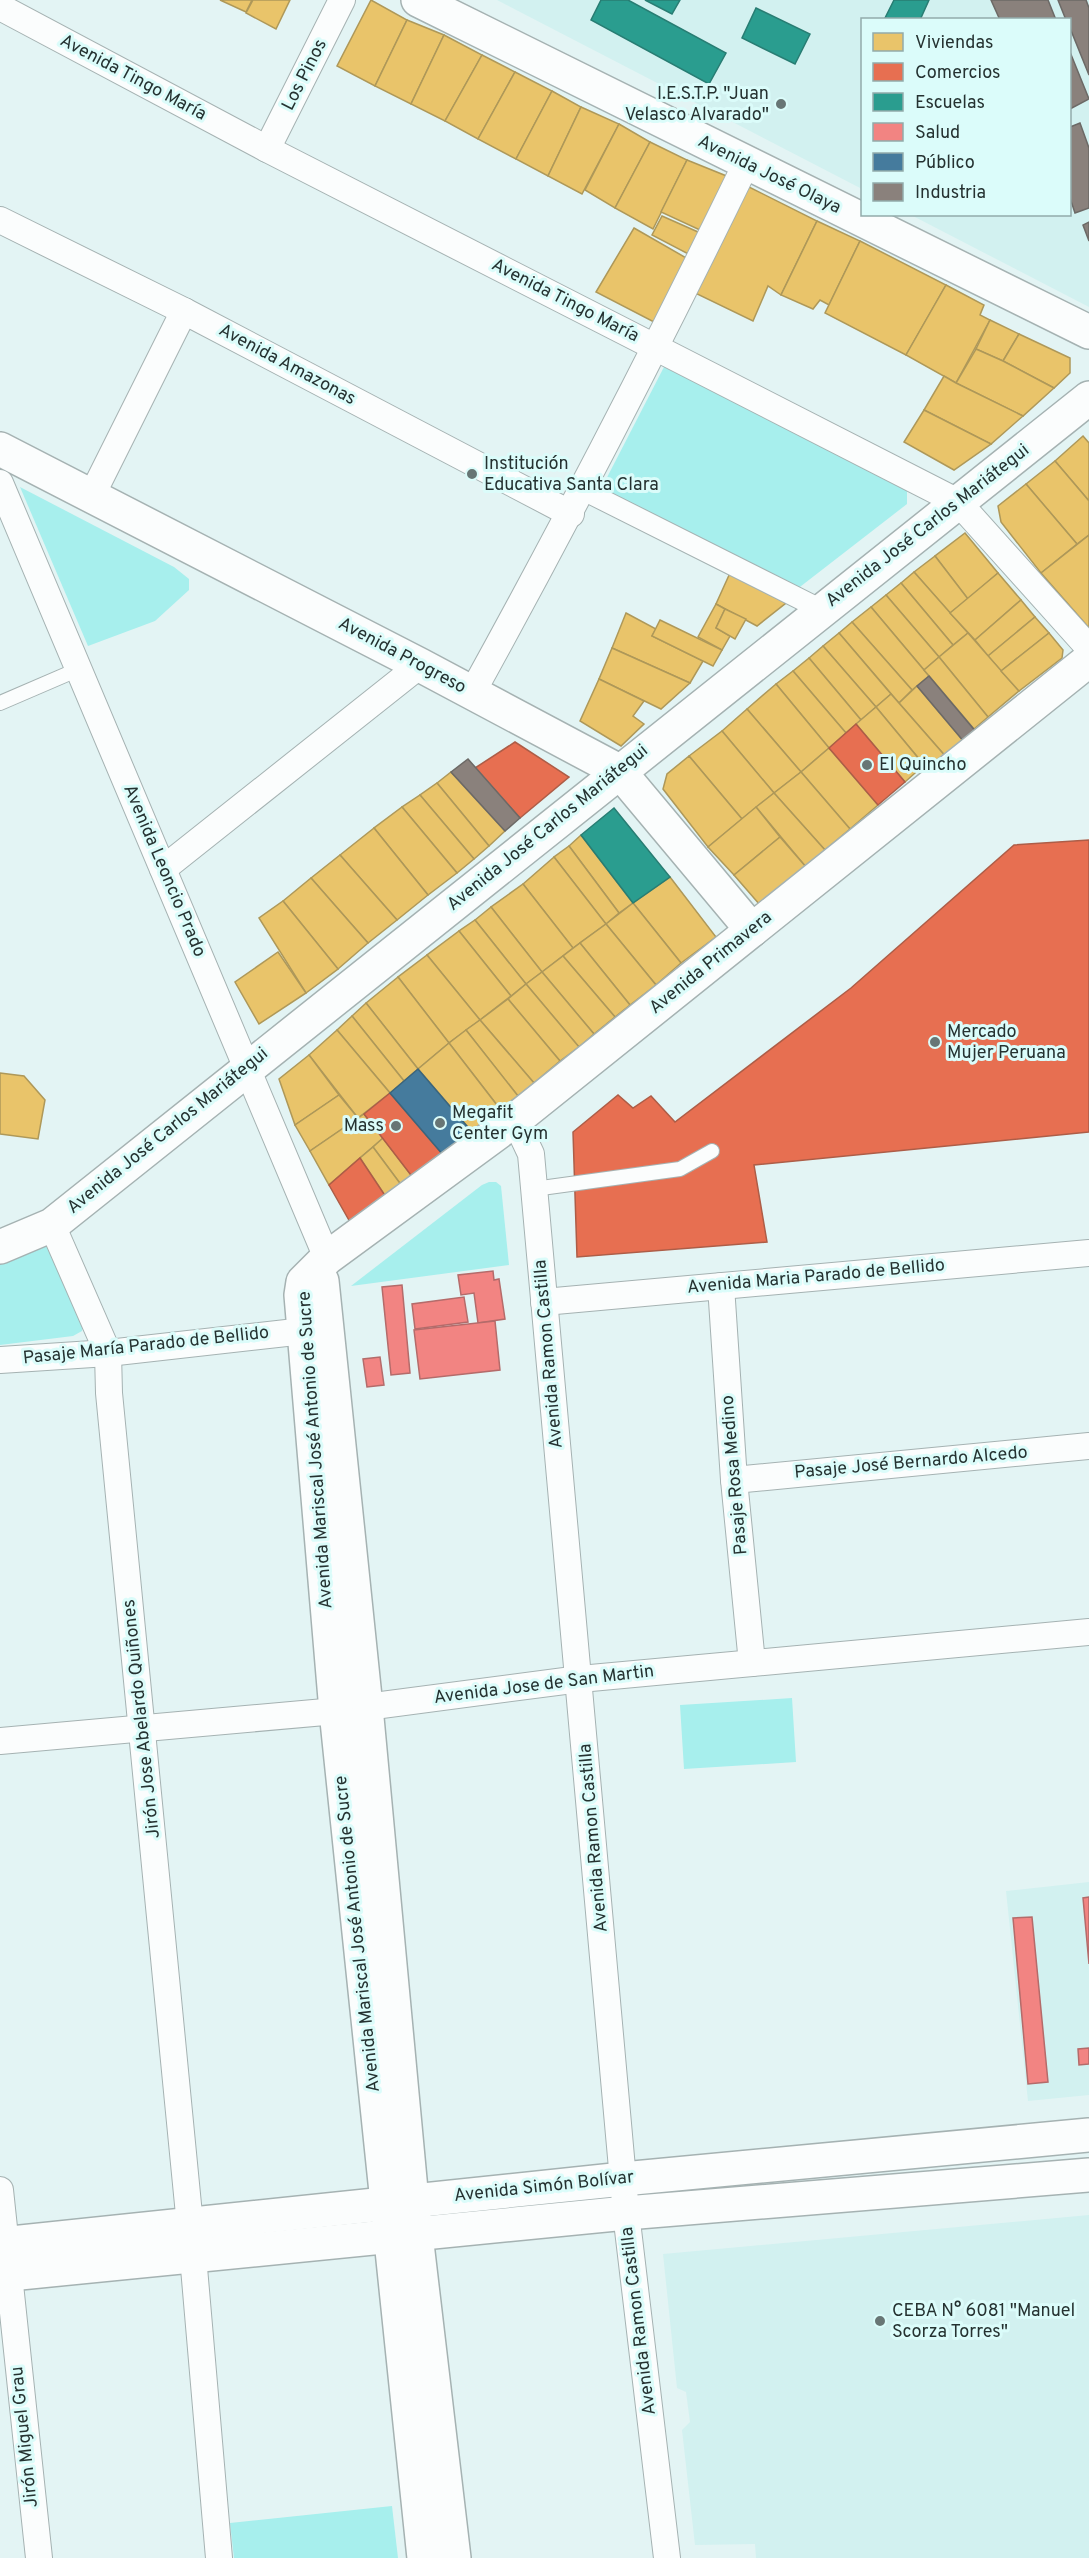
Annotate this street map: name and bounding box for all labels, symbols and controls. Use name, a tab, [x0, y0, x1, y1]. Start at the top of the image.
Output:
legend	[861, 18, 1071, 216]
street label: Avenida Tingo María	[56, 30, 210, 126]
text: Viviendas	[915, 32, 993, 55]
street label: Los Pinos	[277, 35, 333, 115]
text: Comercios	[915, 62, 1001, 85]
place label: I.E.S.T.P. "Juan Velasco Alvarado"	[625, 83, 769, 127]
text: Escuelas	[915, 92, 985, 115]
marker: I.E.S.T.P. "Juan Velasco Alvarado"	[774, 97, 788, 111]
text: Salud	[915, 122, 960, 145]
street label: Avenida José Olaya	[694, 130, 844, 220]
text: Público	[915, 152, 975, 175]
text: Industria	[915, 182, 986, 205]
street label: Avenida Tingo María	[487, 254, 643, 348]
street label: Avenida Amazonas	[214, 319, 360, 411]
street label: Avenida José Carlos Mariátegui	[822, 439, 1034, 613]
place label: Institución Educativa Santa Clara	[484, 453, 659, 497]
marker: Institución Educativa Santa Clara	[465, 467, 479, 481]
street label: Avenida Progreso	[334, 613, 470, 699]
street label: Avenida José Carlos Mariátegui	[443, 740, 653, 916]
place label: El Quincho	[879, 754, 966, 777]
marker: El Quincho	[860, 758, 874, 772]
street label: Avenida Leoncio Prado	[117, 781, 211, 961]
street label: Avenida Primavera	[645, 906, 777, 1020]
place label: Mercado Mujer Peruana	[947, 1021, 1066, 1065]
marker: Mercado Mujer Peruana	[928, 1035, 942, 1049]
street label: Avenida José Carlos Mariátegui	[63, 1043, 273, 1219]
place label: Megafit Center Gym	[452, 1102, 548, 1146]
place label: Mass	[344, 1115, 384, 1138]
marker: Megafit Center Gym	[433, 1116, 447, 1130]
marker: Mass	[389, 1119, 403, 1133]
street label: Avenida Maria Parado de Bellido	[686, 1254, 946, 1300]
street label: Avenida Ramon Castilla	[529, 1259, 569, 1449]
street label: Avenida Mariscal José Antonio de Sucre	[293, 1290, 339, 1610]
street label: Pasaje María Parado de Bellido	[22, 1322, 270, 1370]
street label: Pasaje Rosa Medino	[717, 1394, 753, 1556]
street label: Pasaje José Bernardo Alcedo	[793, 1441, 1029, 1485]
street label: Jirón Jose Abelardo Quiñones	[118, 1598, 166, 1840]
street label: Avenida Jose de San Martin	[433, 1660, 655, 1710]
street label: Avenida Ramon Castilla	[574, 1743, 614, 1933]
street label: Avenida Mariscal José Antonio de Sucre	[330, 1774, 386, 2094]
street label: Avenida Simón Bolívar	[453, 2166, 635, 2208]
street label: Avenida Ramon Castilla	[616, 2226, 662, 2416]
place label: CEBA N° 6081 "Manuel Scorza Torres"	[892, 2300, 1075, 2344]
marker: CEBA N° 6081 "Manuel Scorza Torres"	[873, 2314, 887, 2328]
street label: Jirón Miguel Grau	[6, 2365, 44, 2509]

